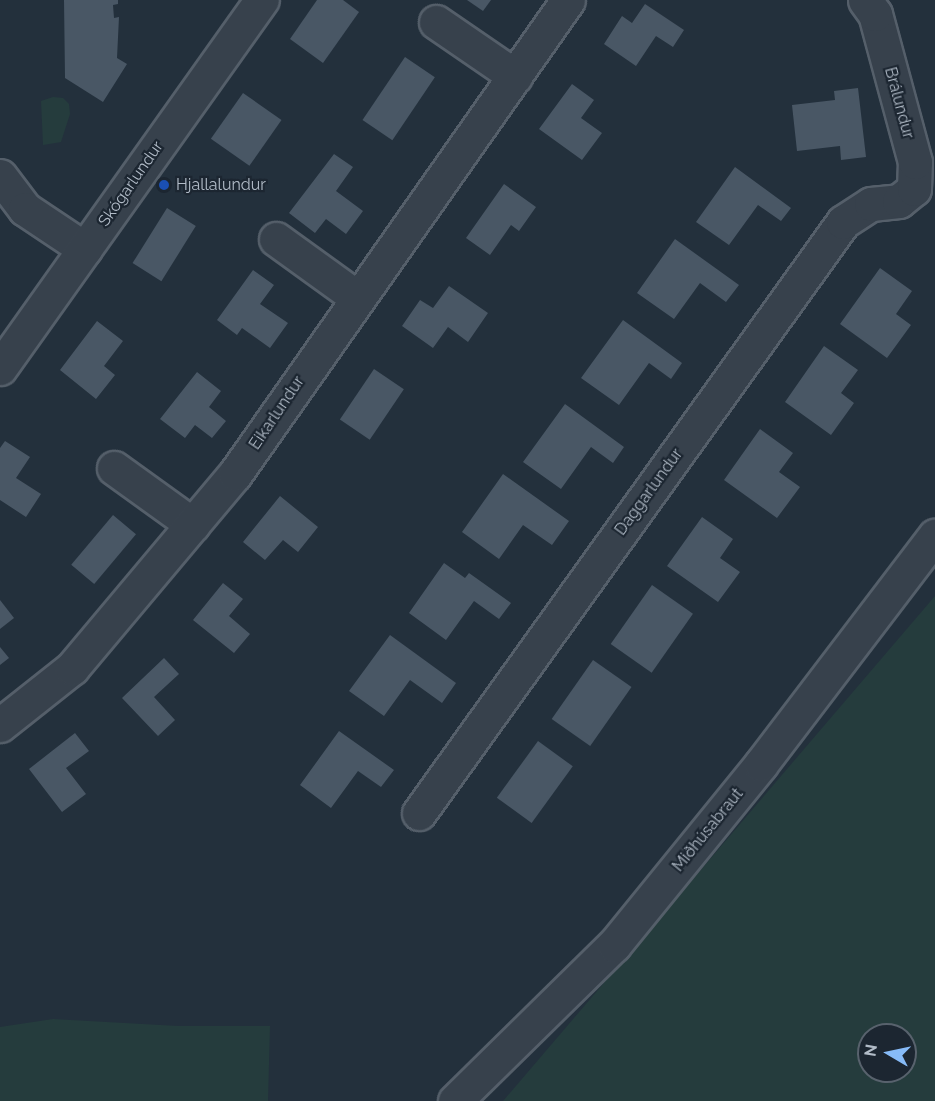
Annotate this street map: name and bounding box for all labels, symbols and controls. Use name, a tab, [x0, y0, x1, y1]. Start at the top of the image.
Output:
street label: Brálundur	[880, 65, 918, 141]
street label: Skógarlundur	[95, 138, 167, 230]
place label: Hjallalundur	[176, 175, 266, 195]
marker: Hjallalundur	[157, 178, 171, 192]
street label: Eikarlundur	[245, 373, 309, 453]
street label: Daggarlundur	[611, 445, 687, 539]
street label: Miðhúsabraut	[669, 785, 747, 875]
north arrow	[857, 1023, 917, 1083]
text: N	[860, 1043, 881, 1058]

